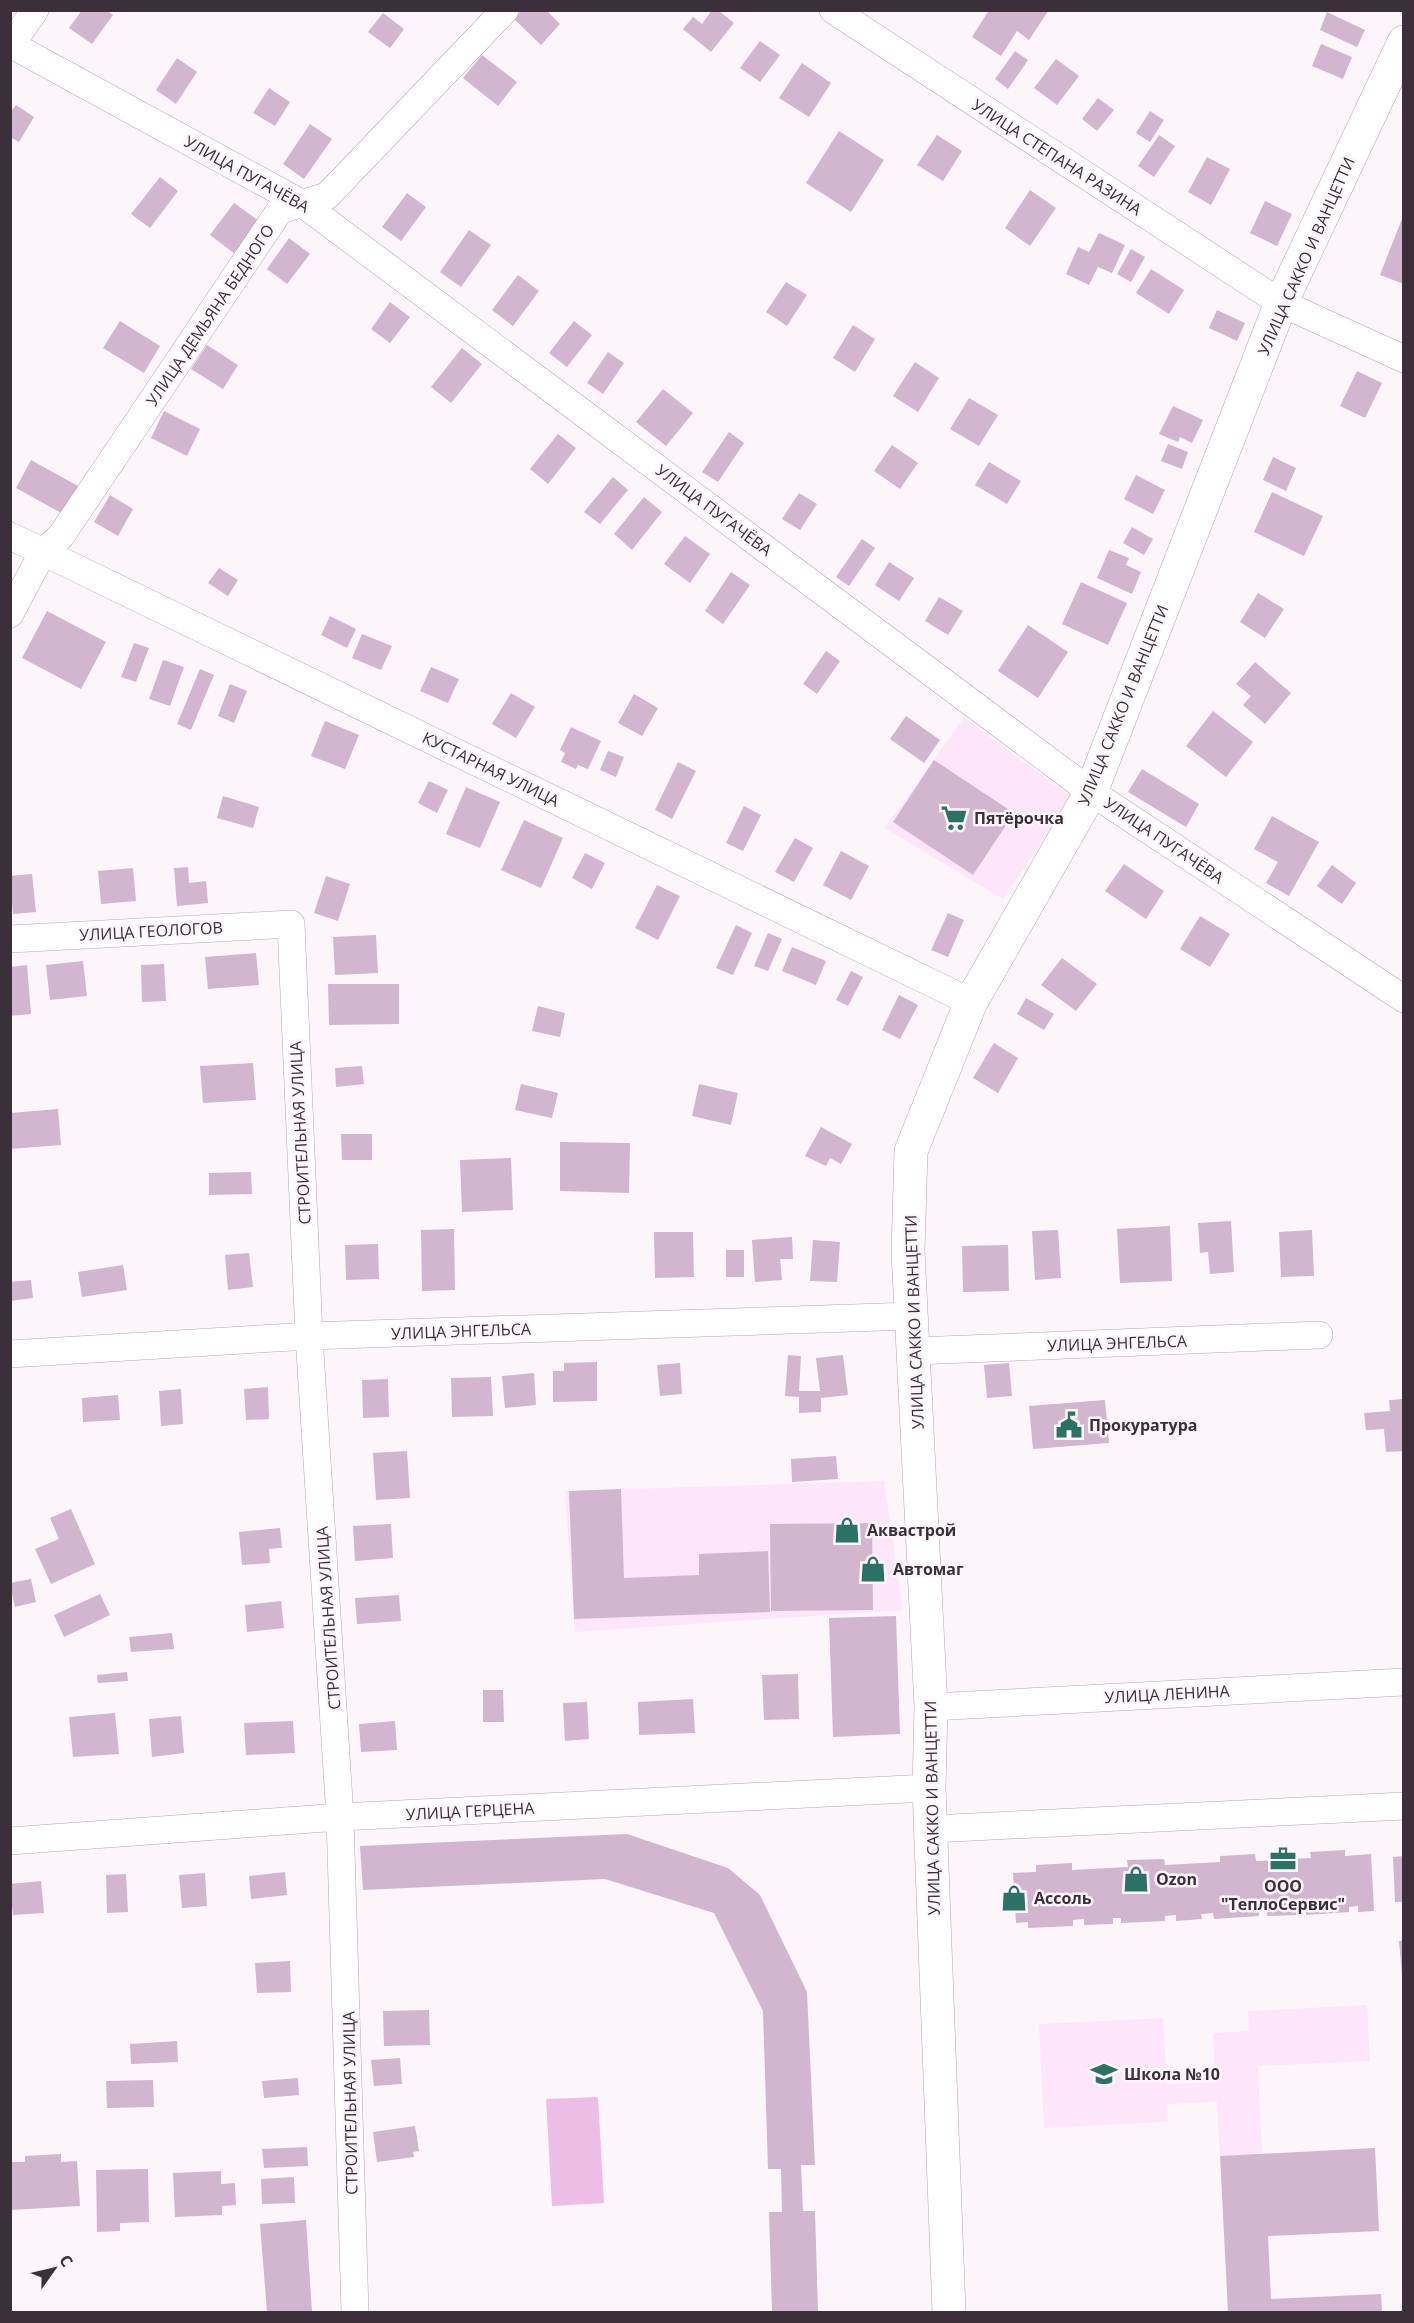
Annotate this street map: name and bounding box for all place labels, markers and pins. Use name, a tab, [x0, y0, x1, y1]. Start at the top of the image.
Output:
supermarket icon: Пятёрочка	[939, 803, 969, 833]
place label: Пятёрочка	[974, 807, 1064, 829]
public building icon: Прокуратура	[1054, 1410, 1084, 1440]
place label: Прокуратура	[1089, 1414, 1198, 1436]
shop icon: Аквастрой	[832, 1515, 862, 1545]
place label: Аквастрой	[867, 1519, 956, 1541]
shop icon: Автомаг	[858, 1554, 888, 1584]
place label: Автомаг	[893, 1558, 964, 1580]
office icon: ООО "ТеплоСервис"	[1268, 1844, 1298, 1874]
shop icon: Ozon	[1121, 1864, 1151, 1894]
place label: Ozon	[1156, 1868, 1197, 1890]
place label: ООО "ТеплоСервис"	[1221, 1875, 1345, 1915]
shop icon: Ассоль	[999, 1883, 1029, 1913]
place label: Ассоль	[1034, 1887, 1092, 1909]
school or university icon: Школа №10	[1089, 2059, 1119, 2089]
place label: Школа №10	[1124, 2063, 1220, 2085]

